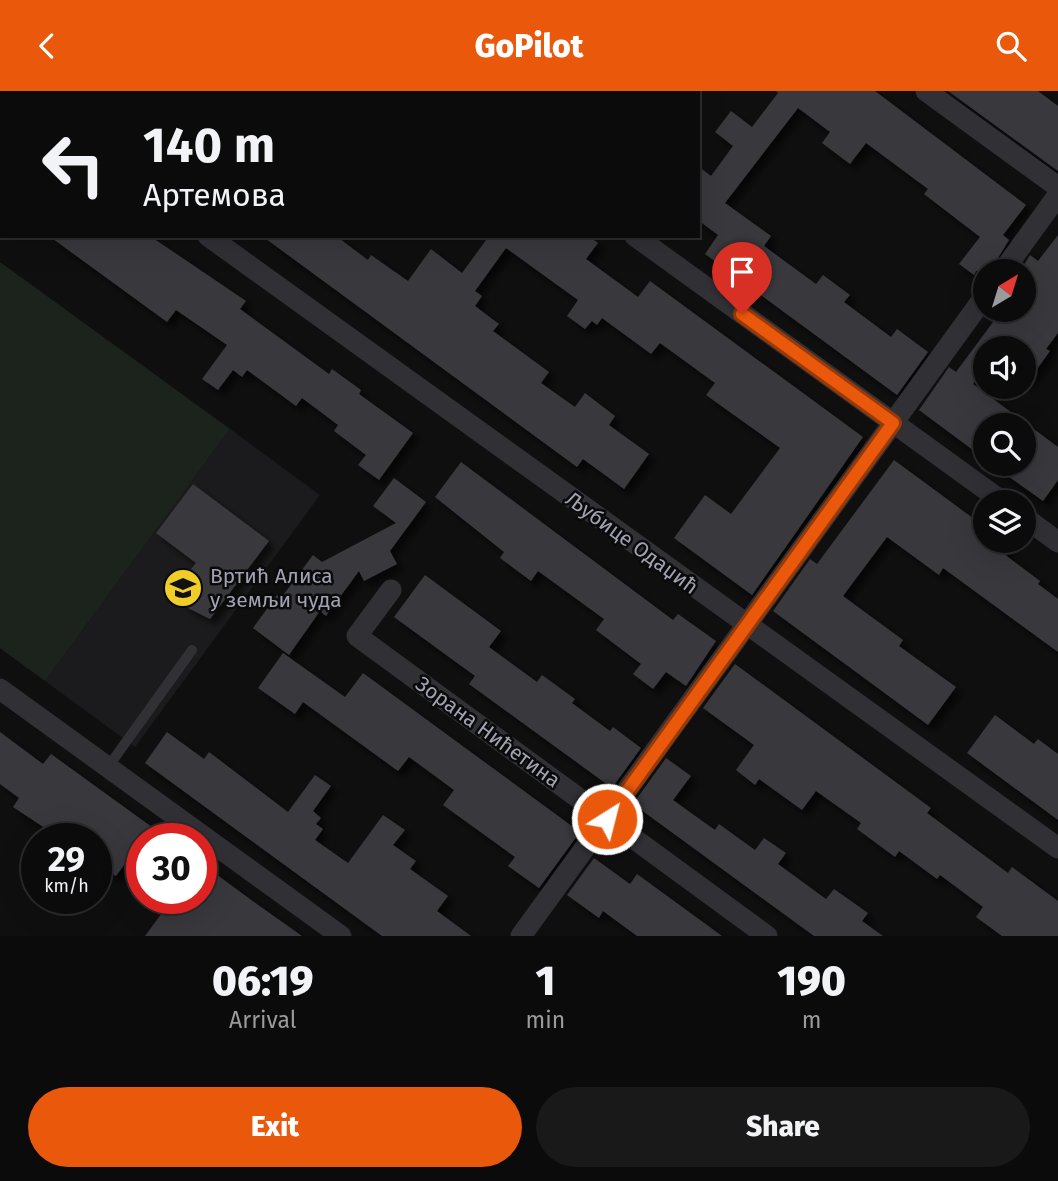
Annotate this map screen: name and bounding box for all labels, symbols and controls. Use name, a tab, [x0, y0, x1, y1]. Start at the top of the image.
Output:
icon: back	[28, 27, 66, 65]
text: GoPilot	[475, 27, 583, 65]
icon: search	[992, 27, 1030, 65]
text: 140 m	[143, 116, 275, 175]
icon: left	[28, 119, 119, 210]
text: Артемова	[143, 176, 286, 214]
pin	[712, 242, 772, 314]
icon: arrive	[723, 253, 761, 291]
north arrow	[973, 259, 1036, 322]
map controls	[973, 259, 1036, 553]
button: sound	[973, 336, 1036, 399]
button: search	[973, 413, 1036, 476]
street label: Љубице Одаџић	[561, 486, 703, 600]
button: layers	[973, 490, 1036, 553]
place label: Вртић Алиса у земљи чуда	[210, 563, 342, 613]
school or university icon: Вртић Алиса у земљи чуда	[162, 567, 204, 609]
street label: Зорана Нићетина	[411, 671, 565, 793]
position arrow	[570, 782, 644, 856]
speed limit sign: 30	[126, 823, 217, 914]
text: 29	[48, 838, 85, 880]
text: km/h	[44, 875, 89, 897]
text: 06:19	[212, 956, 314, 1006]
text: 1	[535, 956, 555, 1006]
text: 190	[777, 956, 846, 1006]
text: Arrival	[229, 1006, 296, 1034]
text: min	[526, 1006, 565, 1034]
text: m	[802, 1006, 821, 1034]
button: Exit	[28, 1087, 522, 1167]
button: Share	[536, 1087, 1030, 1167]

